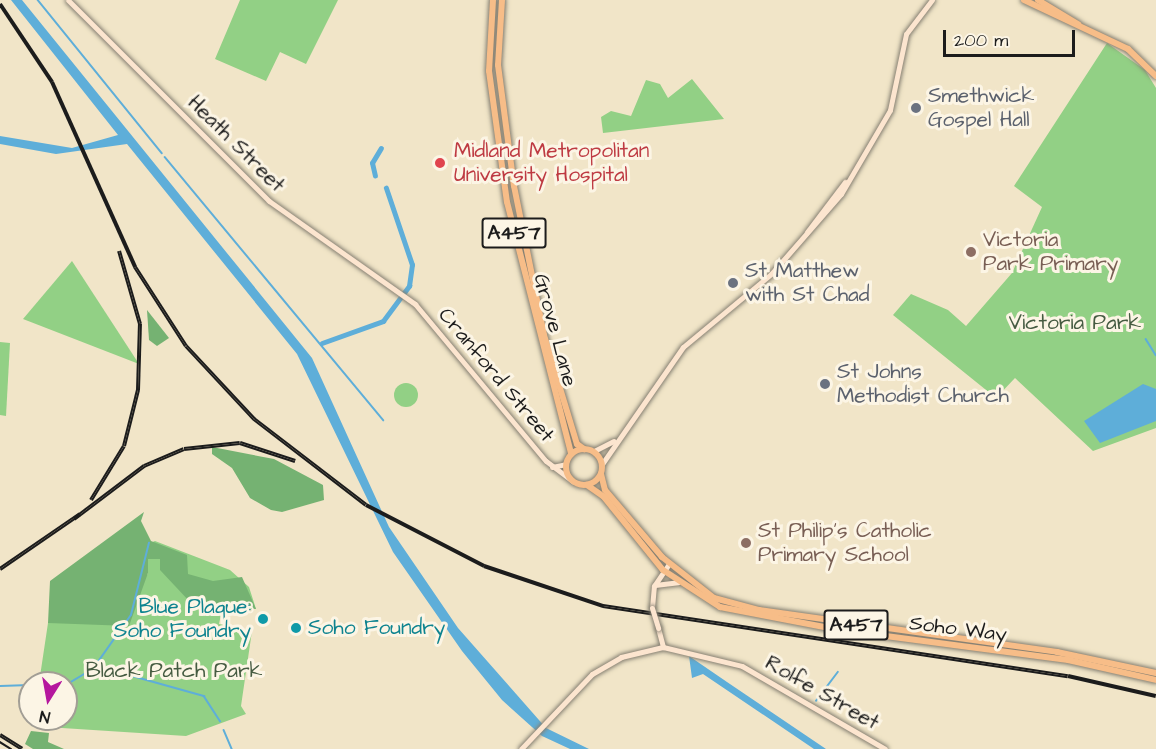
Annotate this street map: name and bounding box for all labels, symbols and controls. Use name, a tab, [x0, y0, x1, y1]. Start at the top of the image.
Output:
scale bar	[946, 18, 1078, 56]
text: 200 m	[954, 28, 1008, 53]
place label: Smethwick Gospel Hall	[928, 83, 1034, 133]
street label: Heath Street	[182, 90, 290, 198]
marker: Smethwick Gospel Hall	[909, 101, 923, 115]
place label: Midland Metropolitan University Hospital	[454, 138, 649, 188]
marker: Midland Metropolitan University Hospital	[431, 154, 449, 172]
road number: A457	[481, 216, 547, 250]
place label: Victoria Park Primary	[983, 227, 1118, 277]
marker: Victoria Park Primary	[964, 245, 978, 259]
place label: St Matthew with St Chad	[745, 258, 870, 308]
street label: Grove Lane	[528, 271, 582, 389]
marker: St Matthew with St Chad	[726, 276, 740, 290]
street label: Cranford Street	[433, 303, 559, 447]
park label: Victoria Park	[1009, 310, 1141, 336]
place label: St Johns Methodist Church	[837, 359, 1009, 409]
marker: St Johns Methodist Church	[818, 377, 832, 391]
place label: St Philip's Catholic Primary School	[758, 518, 932, 568]
marker: St Philip's Catholic Primary School	[739, 536, 753, 550]
place label: Blue Plaque: Soho Foundry	[114, 594, 251, 644]
road number: A457	[823, 608, 889, 642]
street label: Soho Way	[908, 611, 1008, 647]
marker: Blue Plaque: Soho Foundry	[256, 612, 270, 626]
place label: Soho Foundry	[308, 615, 445, 641]
marker: Soho Foundry	[289, 621, 303, 635]
street label: Rolfe Street	[761, 650, 883, 736]
park label: Black Patch Park	[86, 658, 262, 684]
north arrow	[18, 671, 78, 731]
text: N	[38, 705, 52, 728]

